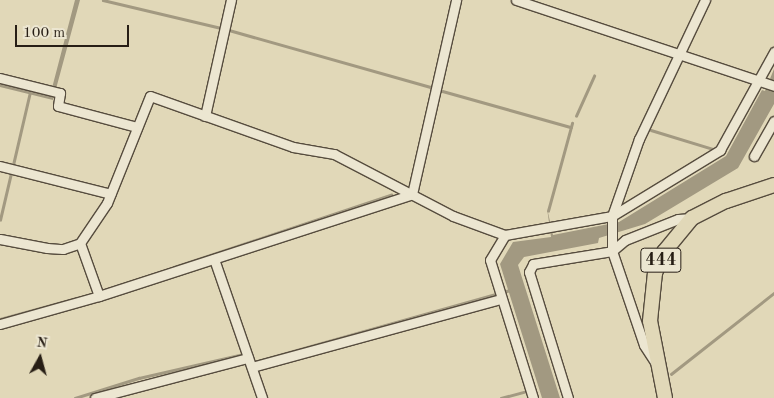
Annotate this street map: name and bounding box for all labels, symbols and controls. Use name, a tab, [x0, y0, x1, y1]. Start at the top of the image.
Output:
scale bar	[18, 15, 131, 47]
text: 100 m	[23, 26, 65, 41]
road number: 444	[640, 244, 682, 276]
north arrow	[15, 333, 65, 383]
text: N	[36, 336, 48, 351]

